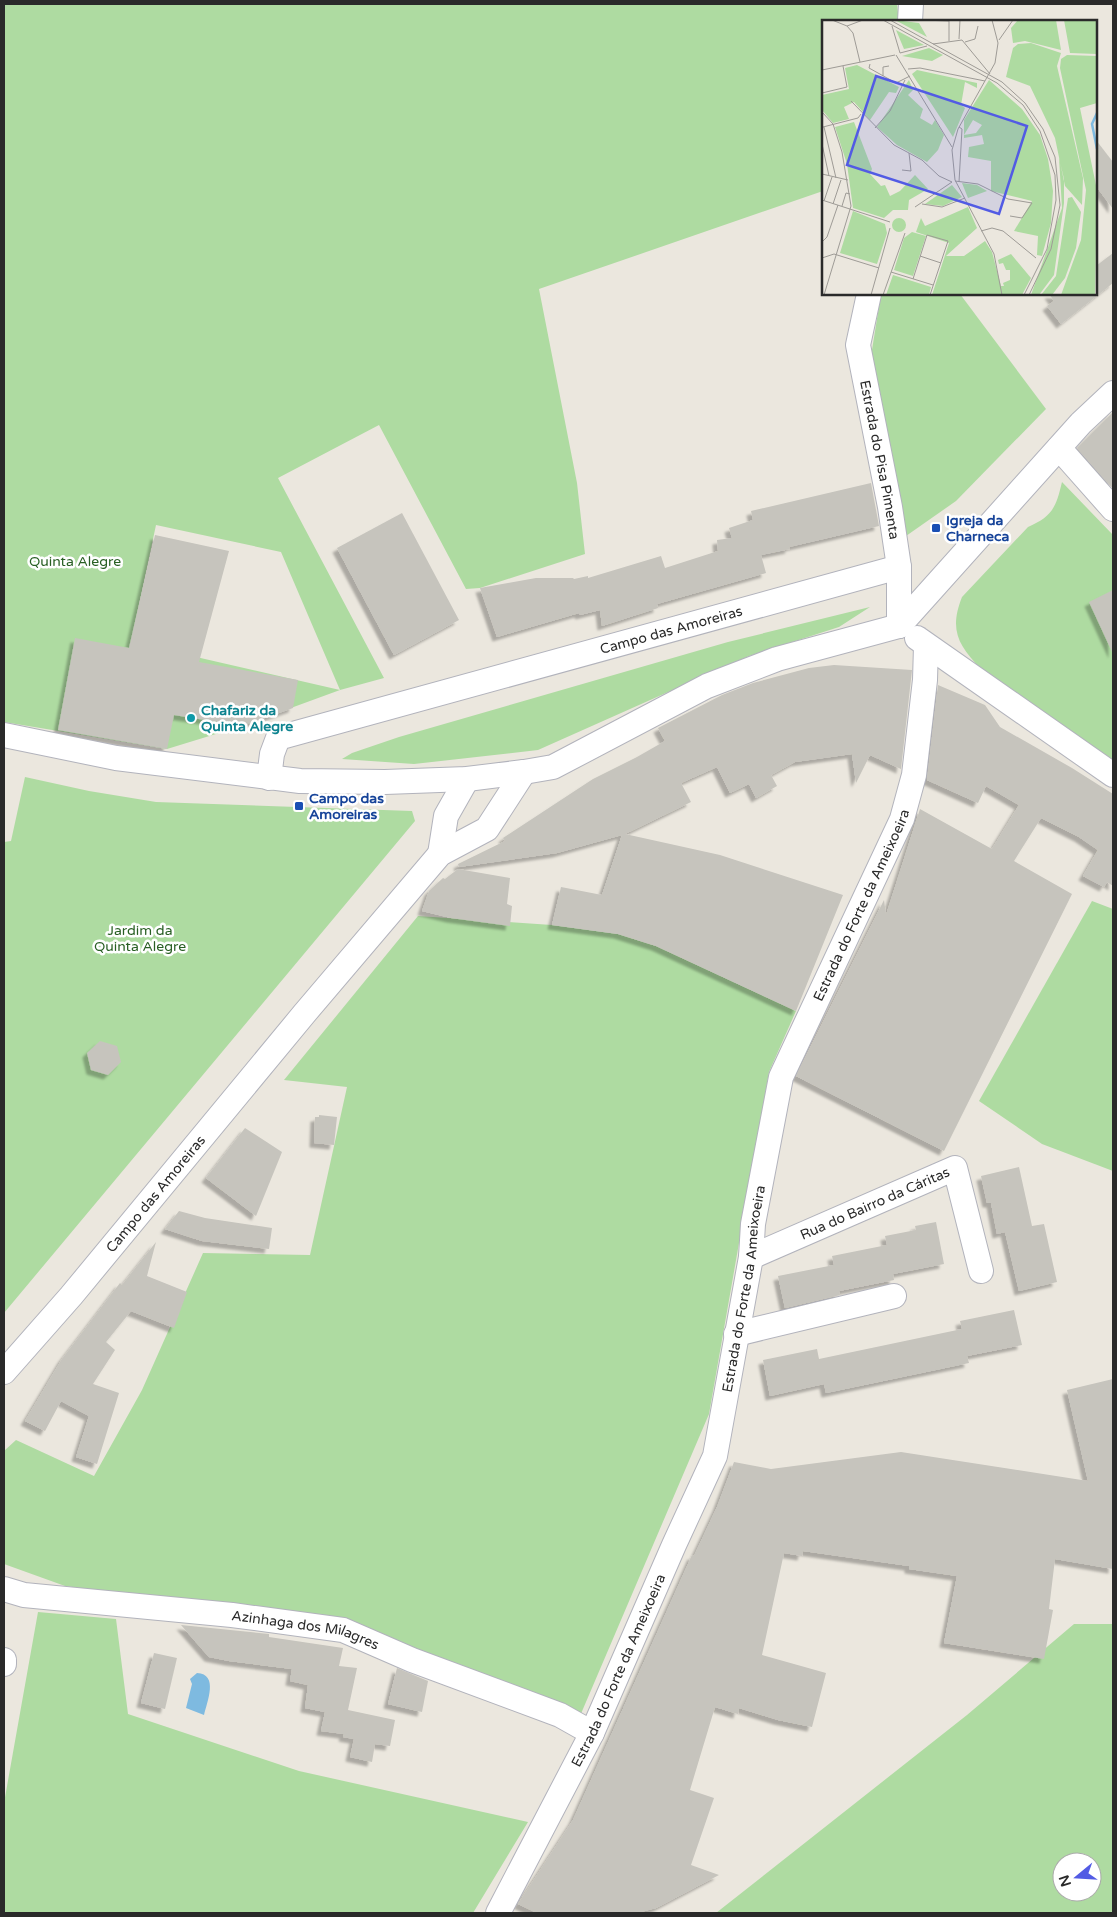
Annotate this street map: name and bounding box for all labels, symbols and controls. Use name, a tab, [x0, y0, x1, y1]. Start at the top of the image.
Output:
inset map	[822, 20, 1097, 295]
street label: Estrada do Pisa Pimenta	[856, 379, 903, 541]
place label: Igreja da Charneca	[946, 512, 1009, 545]
marker: Igreja da Charneca	[930, 522, 942, 534]
park label: Quinta Alegre	[29, 553, 121, 570]
street label: Campo das Amoreiras	[598, 602, 745, 658]
place label: Chafariz da Quinta Alegre	[201, 702, 293, 735]
marker: Chafariz da Quinta Alegre	[185, 712, 197, 724]
place label: Campo das Amoreiras	[309, 790, 384, 823]
marker: Campo das Amoreiras	[293, 800, 305, 812]
street label: Estrada do Forte da Ameixoeira	[810, 807, 913, 1004]
park label: Jardim da Quinta Alegre	[94, 922, 186, 955]
street label: Campo das Amoreiras	[103, 1132, 209, 1256]
street label: Rua do Bairro da Cáritas	[797, 1163, 953, 1244]
street label: Estrada do Forte da Ameixoeira	[719, 1184, 769, 1394]
street label: Estrada do Forte da Ameixoeira	[568, 1571, 669, 1770]
street label: Azinhaga dos Milagres	[231, 1607, 382, 1654]
north arrow	[1052, 1852, 1102, 1902]
text: N	[1055, 1873, 1075, 1889]

